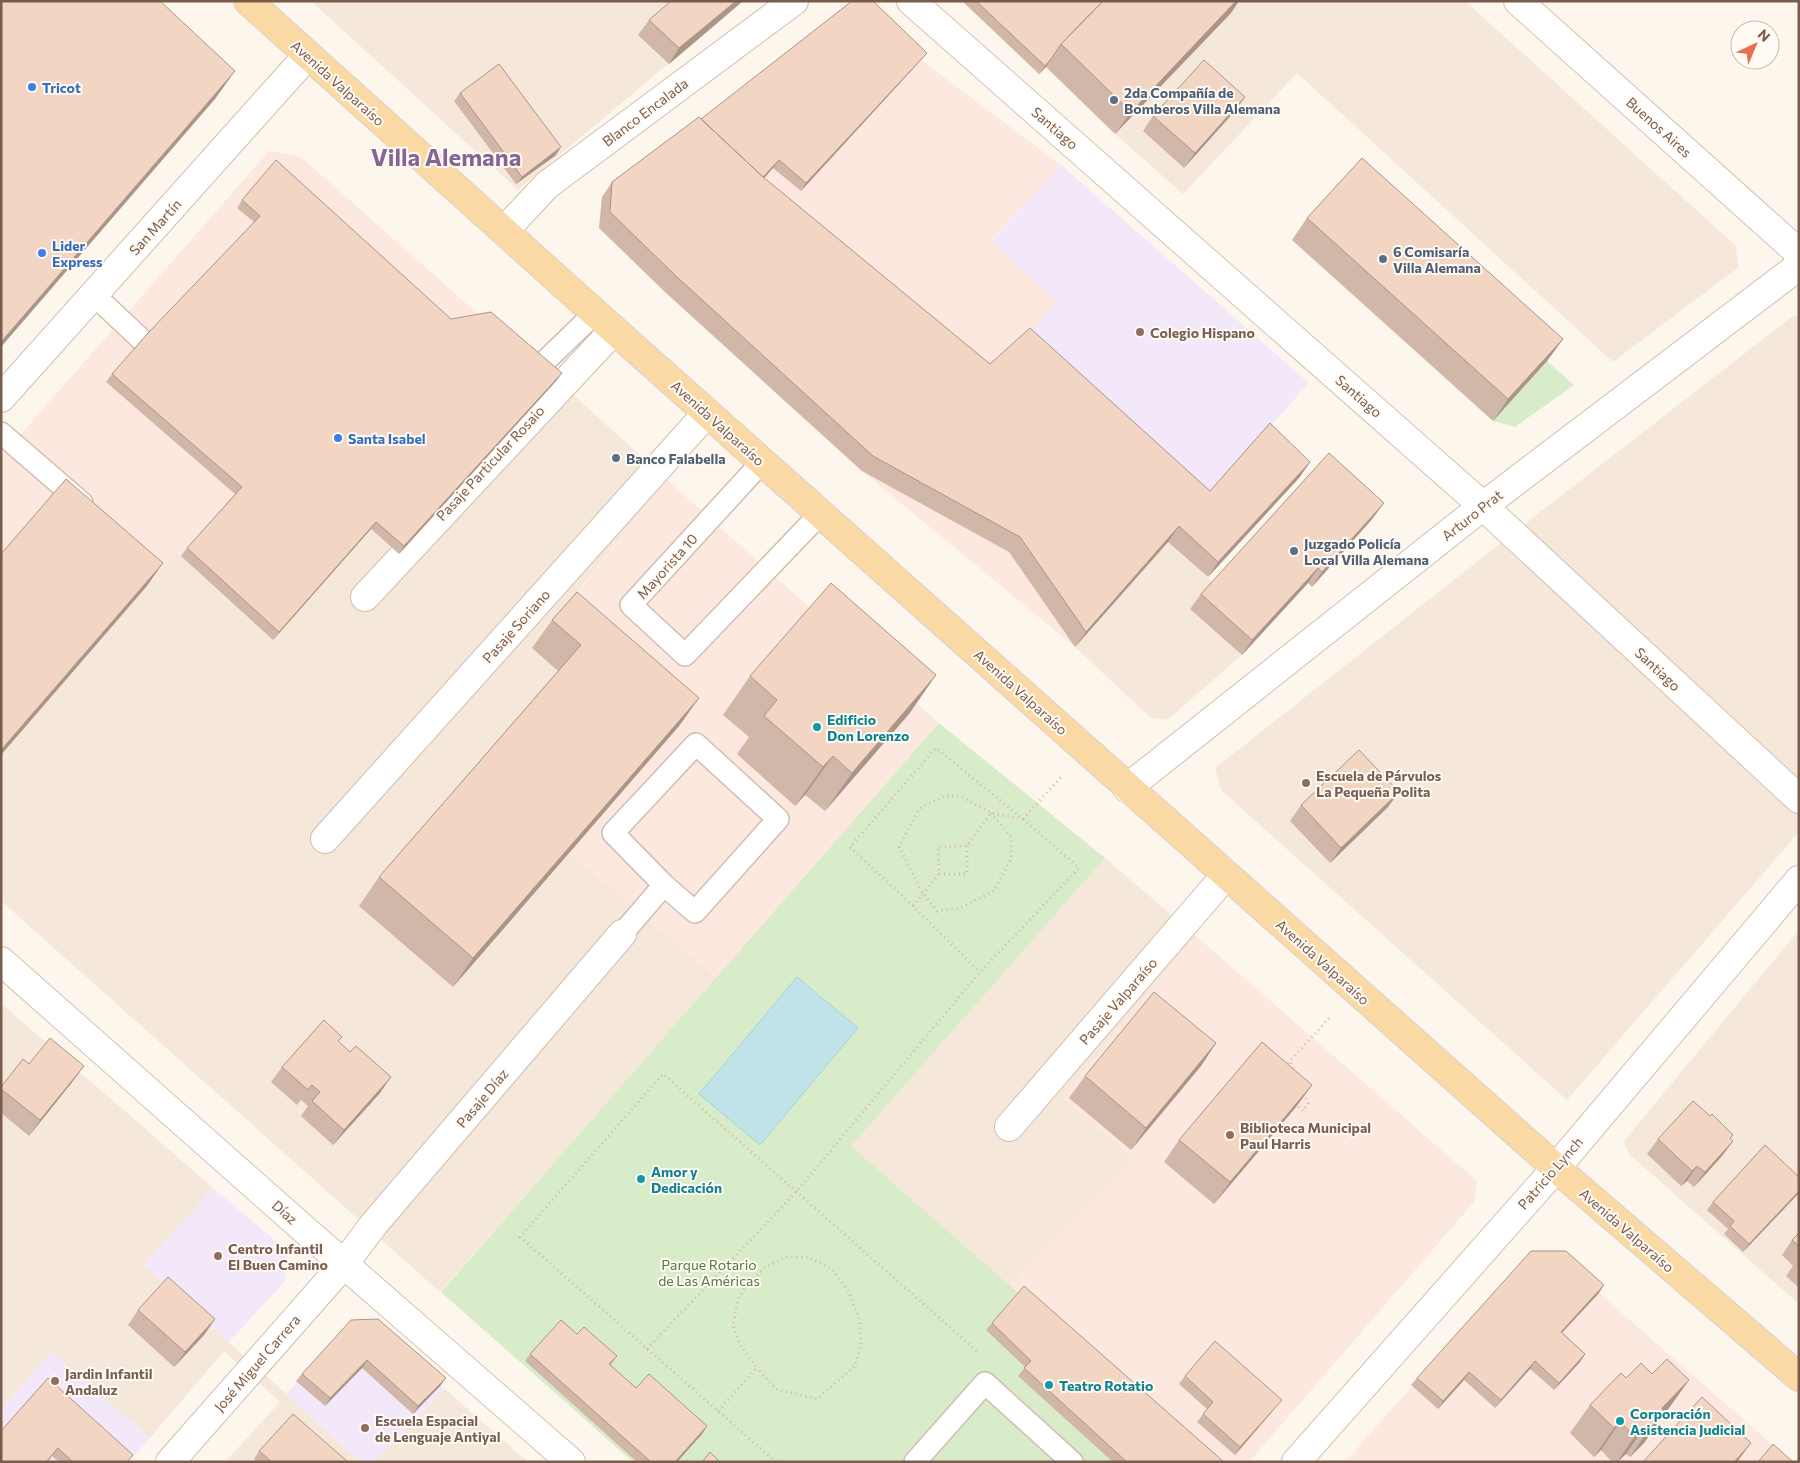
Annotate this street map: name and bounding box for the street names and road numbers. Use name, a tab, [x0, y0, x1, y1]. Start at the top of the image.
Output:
street label: Avenida Valparaíso	[288, 37, 388, 129]
street label: Blanco Encalada	[599, 74, 691, 150]
street label: Buenos Aires	[1623, 93, 1695, 161]
street label: Santiago	[1028, 103, 1082, 153]
street label: San Martín	[125, 195, 185, 259]
street label: Santiago	[1332, 371, 1386, 421]
street label: Avenida Valparaíso	[668, 377, 768, 469]
street label: Pasaje Particular Rosaio	[432, 402, 548, 524]
street label: Arturo Prat	[1438, 486, 1506, 544]
street label: Mayorista 10	[633, 530, 701, 602]
street label: Pasaje Soriano	[479, 586, 553, 666]
street label: Santiago	[1632, 644, 1684, 694]
street label: Avenida Valparaíso	[971, 646, 1071, 738]
street label: Avenida Valparaíso	[1273, 916, 1373, 1008]
street label: Pasaje Valparaíso	[1076, 954, 1160, 1048]
street label: Pasaje Díaz	[452, 1065, 512, 1131]
street label: Patricio Lynch	[1514, 1133, 1586, 1213]
street label: Avenida Valparaíso	[1576, 1184, 1678, 1276]
street label: Díaz	[269, 1196, 301, 1228]
street label: José Miguel Carrera	[210, 1311, 304, 1415]

